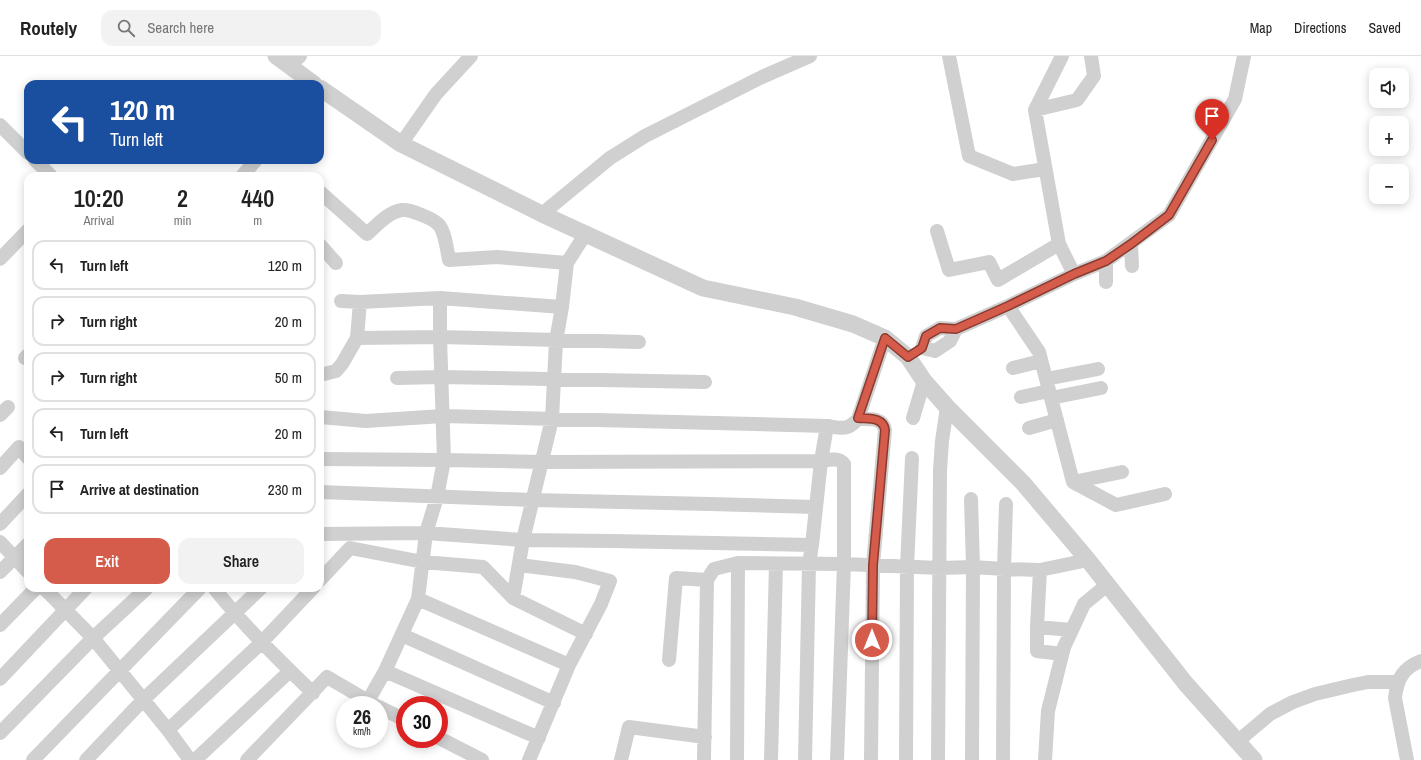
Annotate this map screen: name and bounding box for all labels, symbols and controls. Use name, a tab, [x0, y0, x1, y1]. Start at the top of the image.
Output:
search box	[101, 10, 381, 46]
text: Routely	[20, 15, 77, 41]
icon: search	[115, 17, 137, 39]
text: Search here	[147, 17, 214, 38]
text: Map	[1250, 19, 1272, 37]
text: Directions	[1294, 19, 1346, 37]
text: Saved	[1368, 19, 1401, 37]
map controls	[1369, 68, 1409, 204]
button: sound	[1369, 68, 1409, 108]
text: 120 m	[110, 91, 175, 129]
icon: left	[44, 96, 96, 148]
pin	[1195, 99, 1229, 140]
icon: arrive	[1201, 105, 1223, 127]
button: +	[1369, 116, 1409, 156]
text: Turn left	[110, 127, 163, 152]
button: −	[1369, 164, 1409, 204]
text: 10:20	[74, 182, 124, 214]
text: 2	[177, 182, 188, 214]
text: 440	[241, 182, 274, 214]
text: Arrival	[83, 212, 114, 229]
text: min	[174, 212, 191, 229]
text: m	[253, 212, 262, 229]
icon: left	[46, 254, 68, 276]
text: Turn left	[80, 255, 128, 276]
text: 120 m	[268, 255, 302, 276]
icon: right	[46, 310, 68, 332]
text: Turn right	[80, 311, 137, 332]
text: 20 m	[275, 311, 302, 332]
icon: right	[46, 366, 68, 388]
text: Turn right	[80, 367, 137, 388]
text: 50 m	[275, 367, 302, 388]
icon: left	[46, 422, 68, 444]
text: Turn left	[80, 423, 128, 444]
text: 20 m	[275, 423, 302, 444]
icon: arrive	[46, 478, 68, 500]
text: Arrive at destination	[80, 479, 199, 500]
text: 230 m	[268, 479, 302, 500]
button: Exit	[44, 538, 170, 584]
button: Share	[178, 538, 304, 584]
position arrow	[851, 619, 893, 661]
speed limit sign: 30	[396, 696, 448, 748]
text: 26	[353, 703, 371, 730]
text: km/h	[353, 725, 371, 738]

